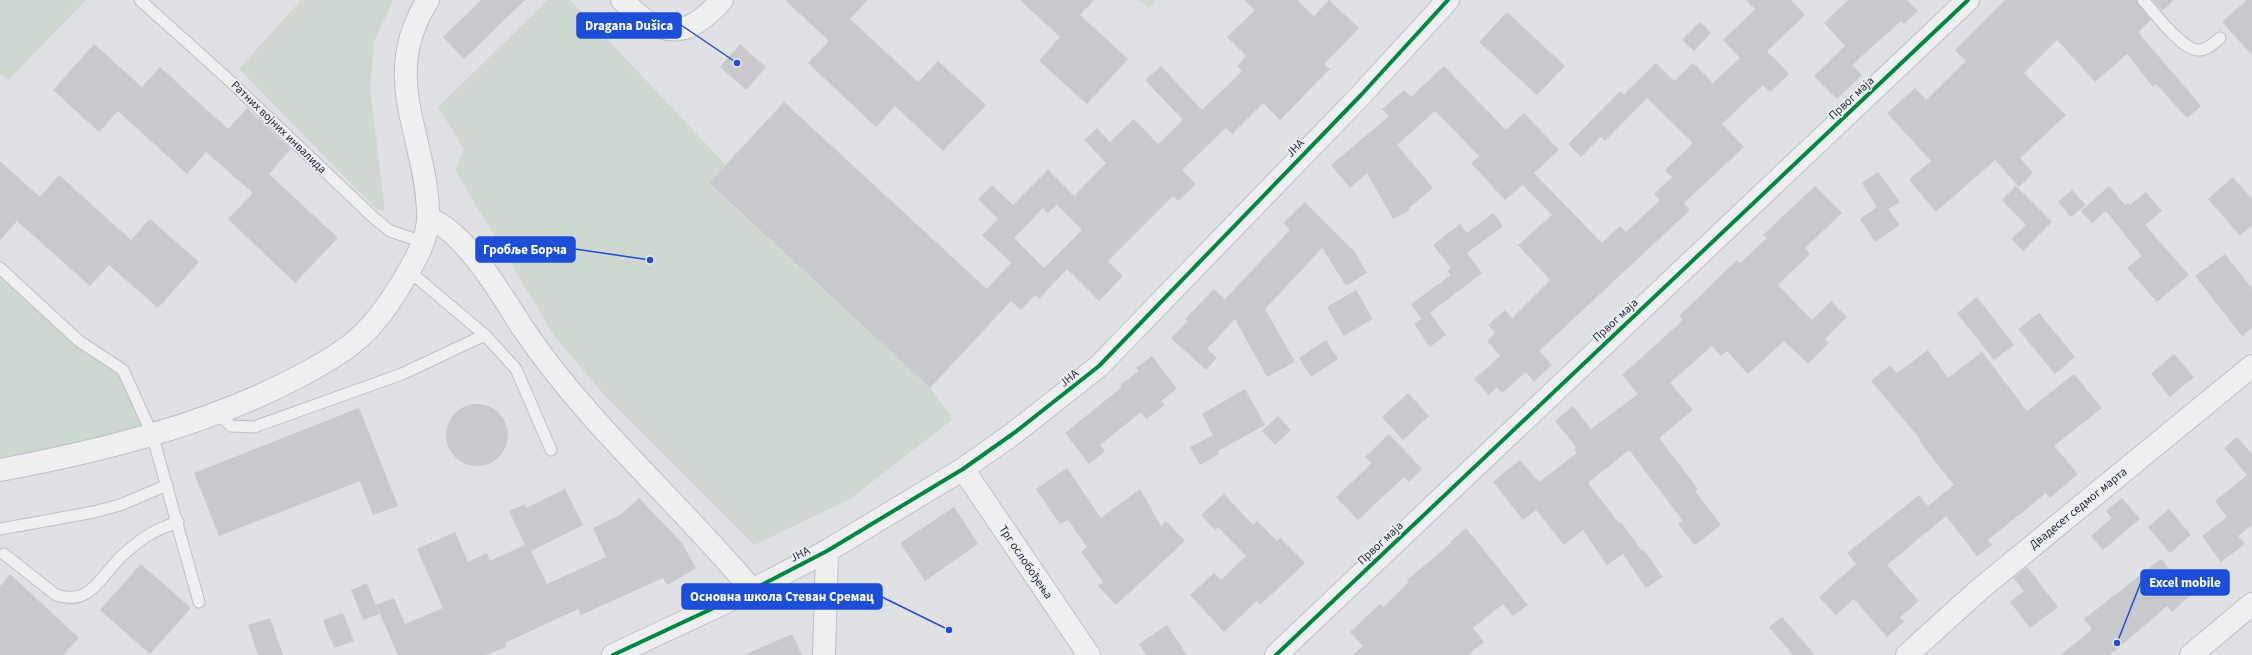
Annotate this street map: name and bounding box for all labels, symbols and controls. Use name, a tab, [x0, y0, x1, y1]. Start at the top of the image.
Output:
callout: Dragana Dušica	[577, 13, 681, 38]
text: Dragana Dušica	[585, 17, 673, 35]
street label: Првог маја	[1825, 73, 1878, 124]
street label: Ратних војних инвалида	[227, 77, 330, 178]
street label: ЈНА	[1282, 135, 1309, 161]
callout: Гробље Борча	[476, 237, 575, 262]
text: Гробље Борча	[483, 241, 567, 259]
street label: Првог маја	[1589, 295, 1642, 346]
street label: ЈНА	[1056, 365, 1083, 391]
street label: Двадесет седмог марта	[2026, 464, 2131, 553]
street label: Првог маја	[1354, 518, 1407, 569]
street label: Трг ослобођења	[995, 522, 1057, 603]
street label: ЈНА	[787, 542, 813, 567]
callout: Excel mobile	[2141, 570, 2229, 595]
text: Excel mobile	[2149, 574, 2221, 592]
callout: Основна школа Стеван Сремац	[682, 584, 882, 609]
text: Основна школа Стеван Сремац	[690, 588, 874, 606]

